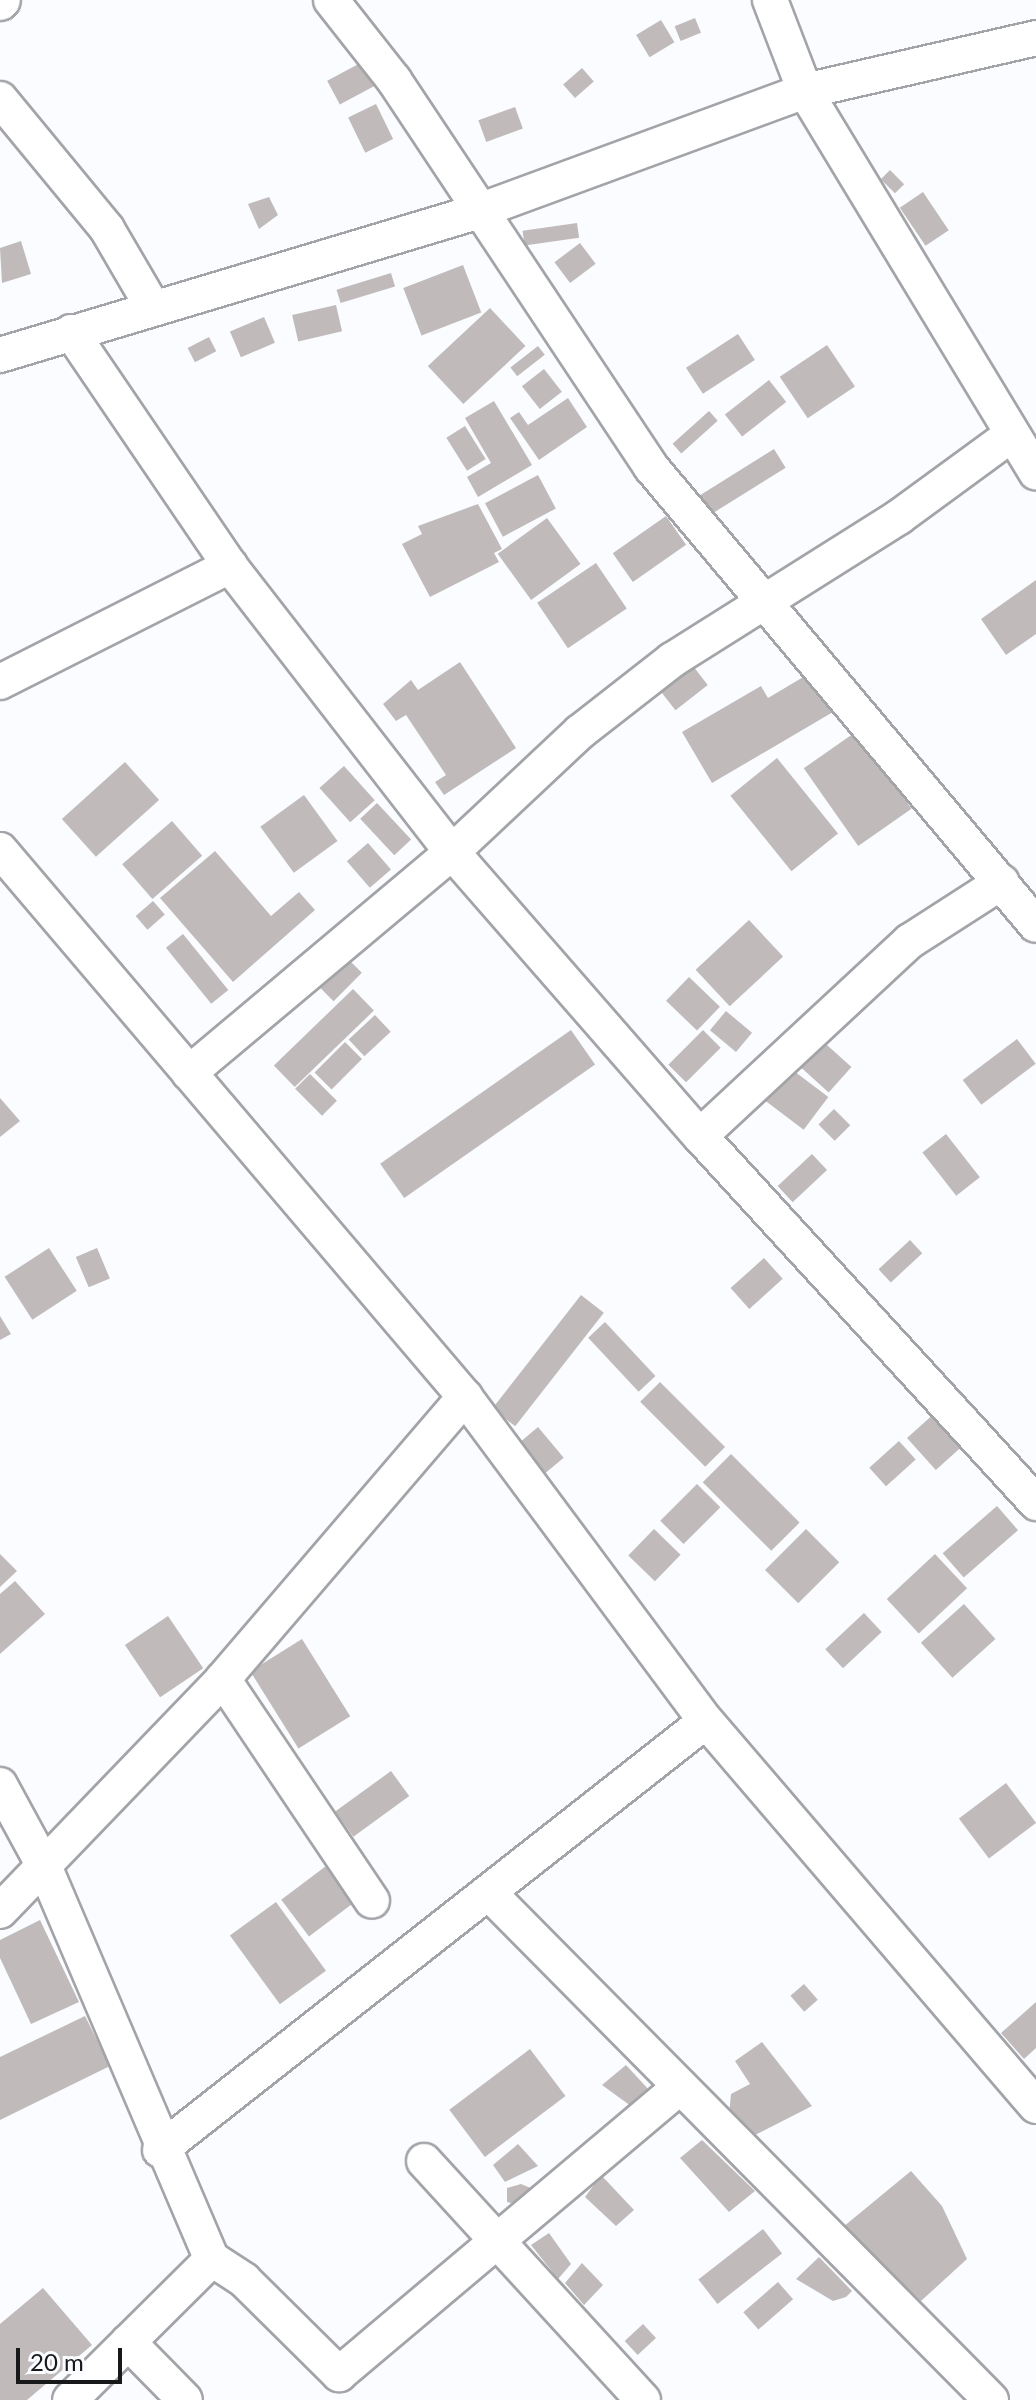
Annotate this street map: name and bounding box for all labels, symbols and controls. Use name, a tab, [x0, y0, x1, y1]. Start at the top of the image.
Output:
scale bar	[20, 2332, 126, 2382]
text: 20 m	[30, 2347, 84, 2376]

